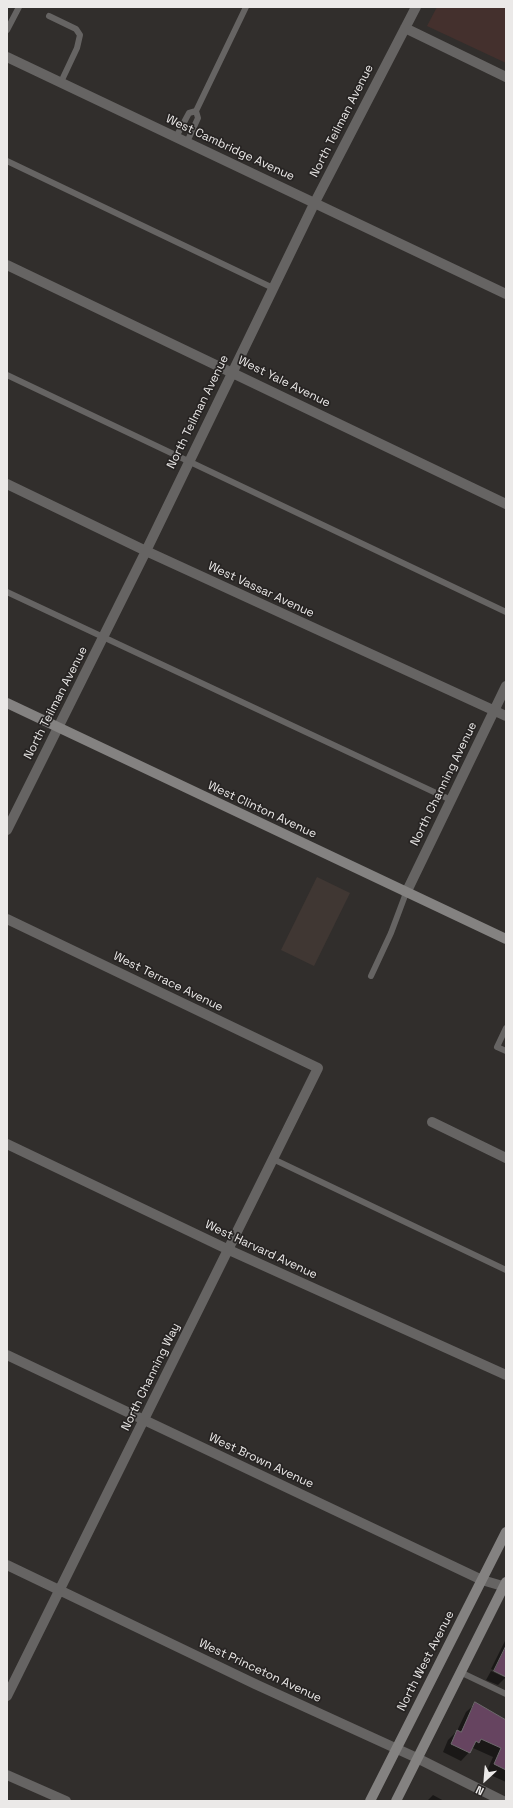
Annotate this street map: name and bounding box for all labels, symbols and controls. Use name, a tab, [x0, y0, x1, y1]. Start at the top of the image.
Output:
street label: North Teilman Avenue	[307, 62, 377, 180]
street label: West Cambridge Avenue	[163, 112, 297, 184]
street label: North Teilman Avenue	[164, 353, 232, 471]
street label: West Yale Avenue	[235, 353, 333, 411]
street label: West Vassar Avenue	[206, 559, 316, 621]
street label: North Teilman Avenue	[21, 644, 91, 762]
street label: North Channing Avenue	[408, 720, 480, 848]
street label: West Clinton Avenue	[205, 778, 319, 842]
street label: West Terrace Avenue	[111, 949, 225, 1015]
street label: West Harvard Avenue	[203, 1218, 319, 1282]
street label: North Channing Way	[119, 1321, 183, 1433]
street label: West Brown Avenue	[206, 1430, 316, 1492]
street label: North West Avenue	[395, 1609, 457, 1713]
street label: West Princeton Avenue	[196, 1636, 324, 1706]
north arrow	[465, 1760, 505, 1800]
text: N	[473, 1783, 486, 1799]

